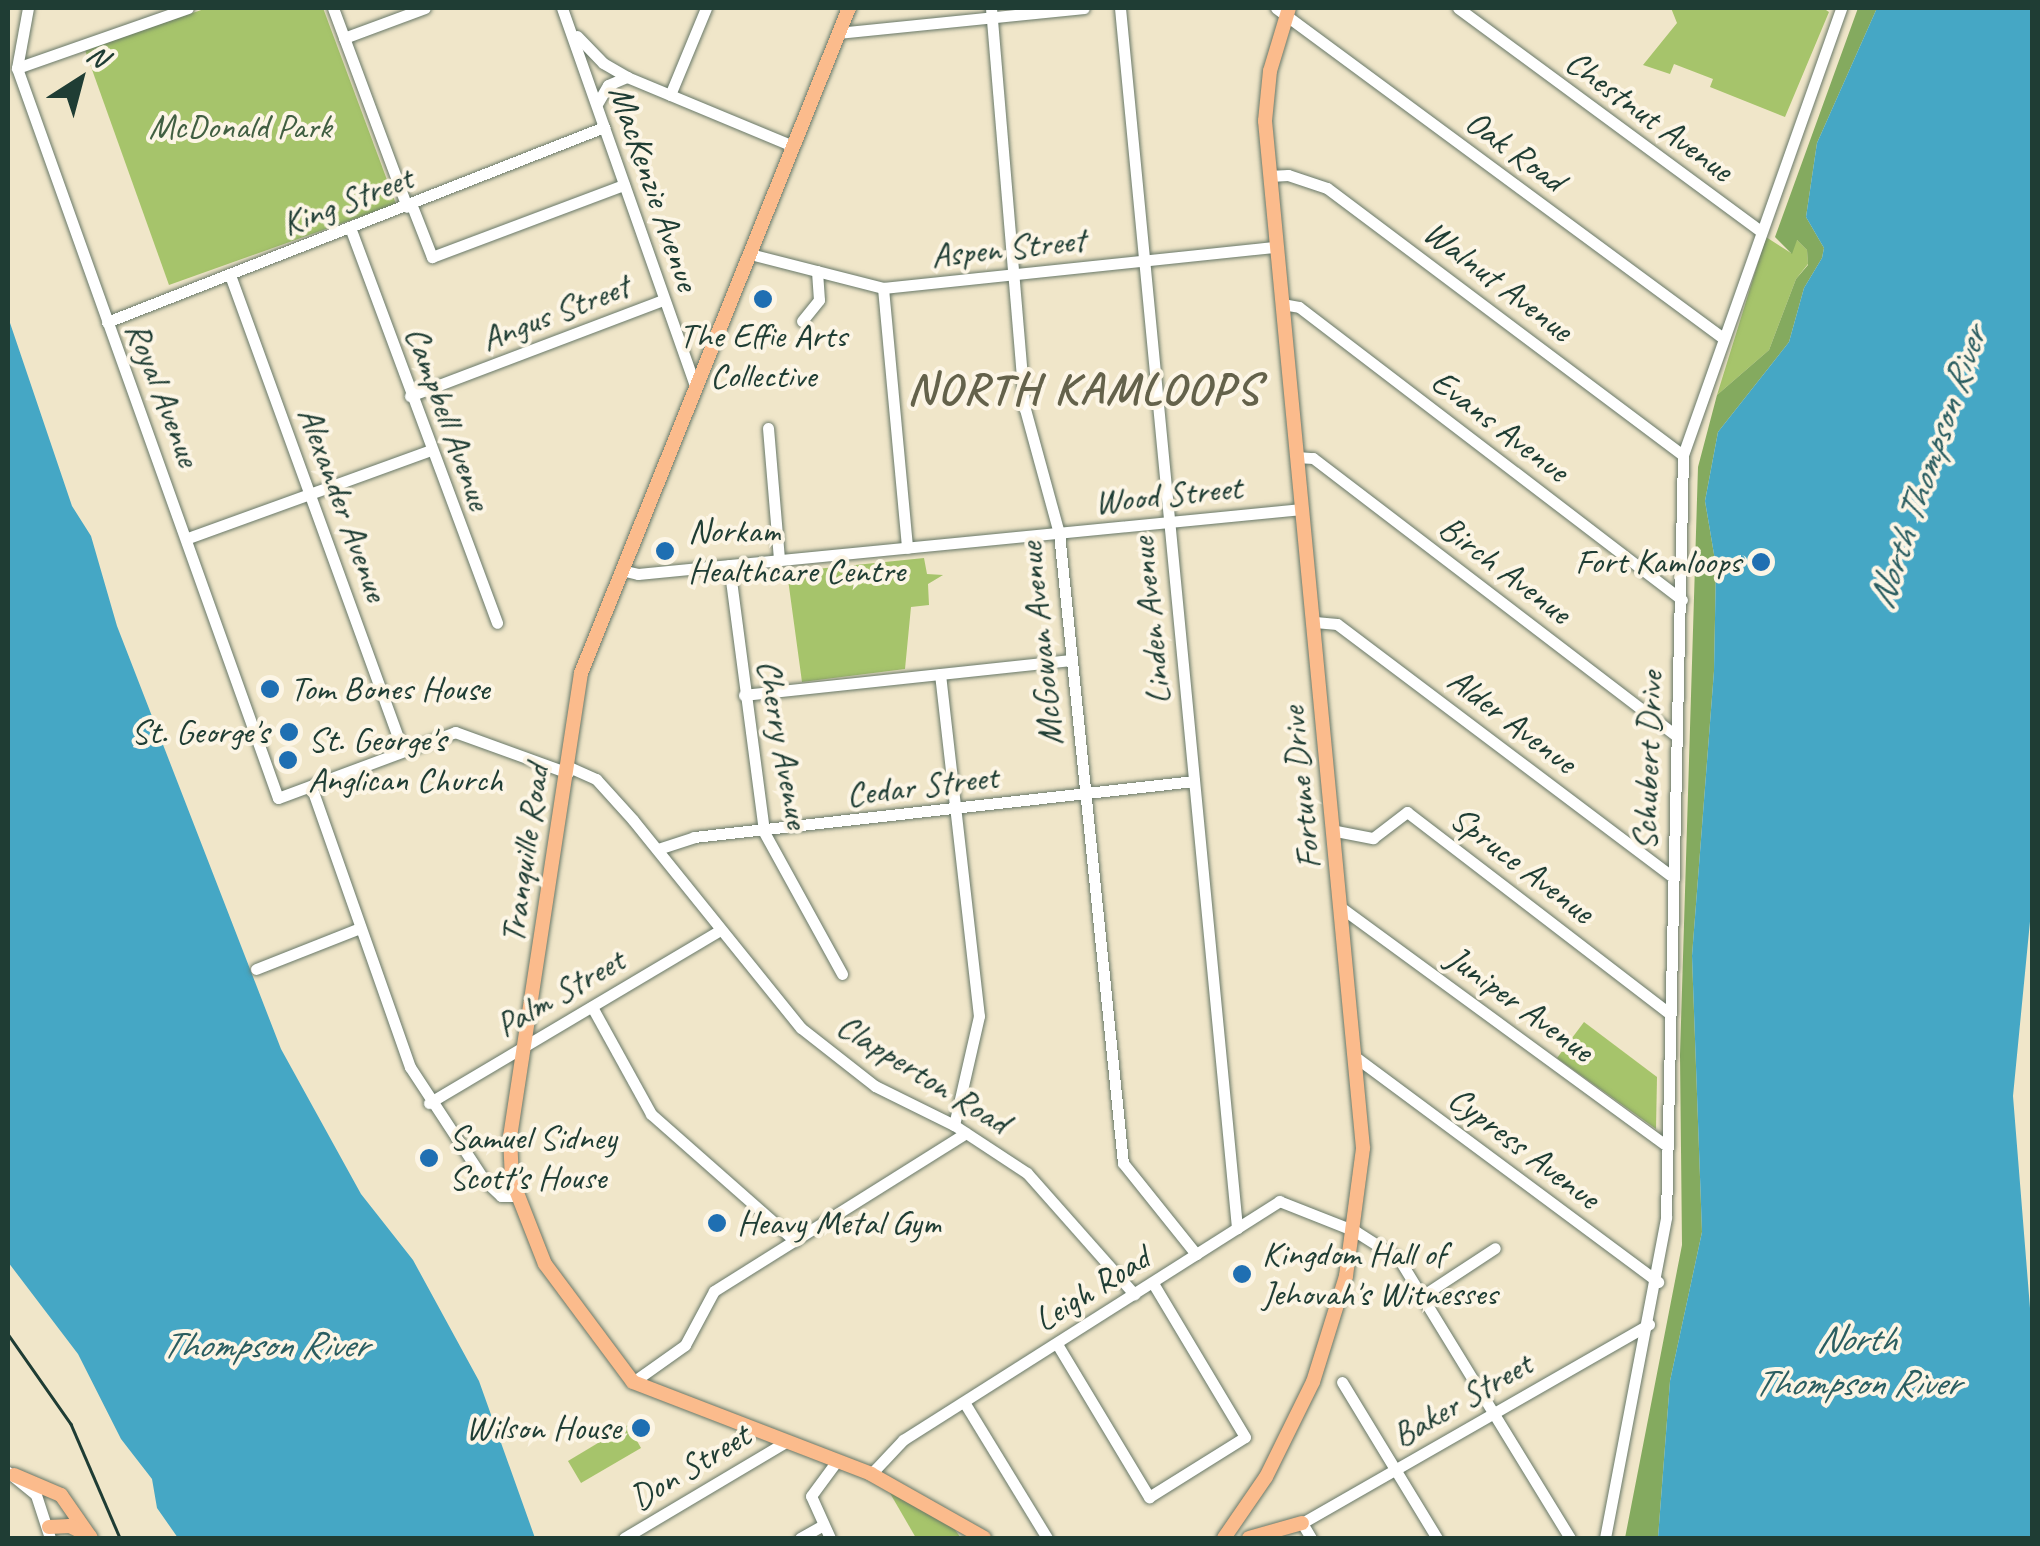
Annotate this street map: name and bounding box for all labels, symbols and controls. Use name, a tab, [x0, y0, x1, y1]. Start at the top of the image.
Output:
north arrow	[30, 30, 130, 130]
text: N	[81, 36, 115, 75]
street label: Chestnut Avenue	[1557, 41, 1741, 191]
street label: MacKenzie Avenue	[599, 80, 709, 296]
street label: Oak Road	[1457, 101, 1573, 201]
park label: McDonald Park	[148, 106, 332, 148]
street label: King Street	[275, 157, 419, 245]
street label: Walnut Avenue	[1415, 211, 1581, 351]
street label: Aspen Street	[929, 219, 1087, 277]
street label: Angus Street	[475, 266, 635, 360]
marker: The Effie Arts Collective	[752, 288, 774, 310]
place label: The Effie Arts Collective	[679, 315, 847, 397]
street label: Royal Avenue	[116, 316, 210, 472]
street label: Campbell Avenue	[395, 321, 501, 515]
water label: North Thompson River	[1857, 321, 1997, 615]
street label: Evans Avenue	[1423, 361, 1577, 491]
district label: NORTH KAMLOOPS	[910, 362, 1258, 416]
street label: Alexander Avenue	[289, 401, 397, 607]
street label: Wood Street	[1092, 466, 1244, 524]
street label: Birch Avenue	[1431, 507, 1579, 633]
place label: Norkam Healthcare Centre	[688, 510, 905, 592]
street label: Linden Avenue	[1121, 536, 1181, 706]
marker: Norkam Healthcare Centre	[652, 538, 678, 564]
street label: McGowan Avenue	[1009, 540, 1073, 748]
place label: Fort Kamloops	[1574, 541, 1741, 583]
marker: Fort Kamloops	[1750, 551, 1772, 573]
street label: Cherry Avenue	[748, 657, 818, 831]
street label: Alder Avenue	[1439, 659, 1585, 783]
place label: Tom Bones House	[290, 668, 490, 710]
street label: Schubert Drive	[1624, 670, 1672, 852]
marker: Tom Bones House	[259, 678, 281, 700]
street label: Fortune Drive	[1272, 705, 1330, 871]
place label: St. George's	[131, 711, 269, 753]
place label: St. George's Anglican Church	[308, 719, 504, 801]
marker: St. George's	[278, 721, 300, 743]
marker: St. George's Anglican Church	[277, 749, 299, 771]
street label: Cedar Street	[844, 756, 1000, 816]
street label: Tranquille Road	[492, 762, 558, 946]
street label: Spruce Avenue	[1442, 797, 1602, 933]
street label: Juniper Avenue	[1438, 937, 1602, 1071]
street label: Palm Street	[488, 939, 632, 1047]
street label: Clapperton Road	[829, 1005, 1017, 1143]
street label: Cypress Avenue	[1440, 1078, 1608, 1218]
place label: Samuel Sidney Scott's House	[449, 1117, 616, 1199]
marker: Samuel Sidney Scott's House	[418, 1147, 440, 1169]
place label: Heavy Metal Gym	[737, 1202, 941, 1244]
marker: Heavy Metal Gym	[706, 1212, 728, 1234]
place label: Kingdom Hall of Jehovah's Witnesses	[1262, 1233, 1497, 1315]
street label: Leigh Road	[1027, 1237, 1157, 1341]
marker: Kingdom Hall of Jehovah's Witnesses	[1231, 1263, 1253, 1285]
water label: North Thompson River	[1753, 1316, 1959, 1406]
water label: Thompson River	[161, 1322, 367, 1368]
street label: Baker Street	[1384, 1343, 1540, 1457]
place label: Wilson House	[465, 1407, 621, 1449]
street label: Don Street	[622, 1415, 758, 1519]
marker: Wilson House	[630, 1417, 652, 1439]

